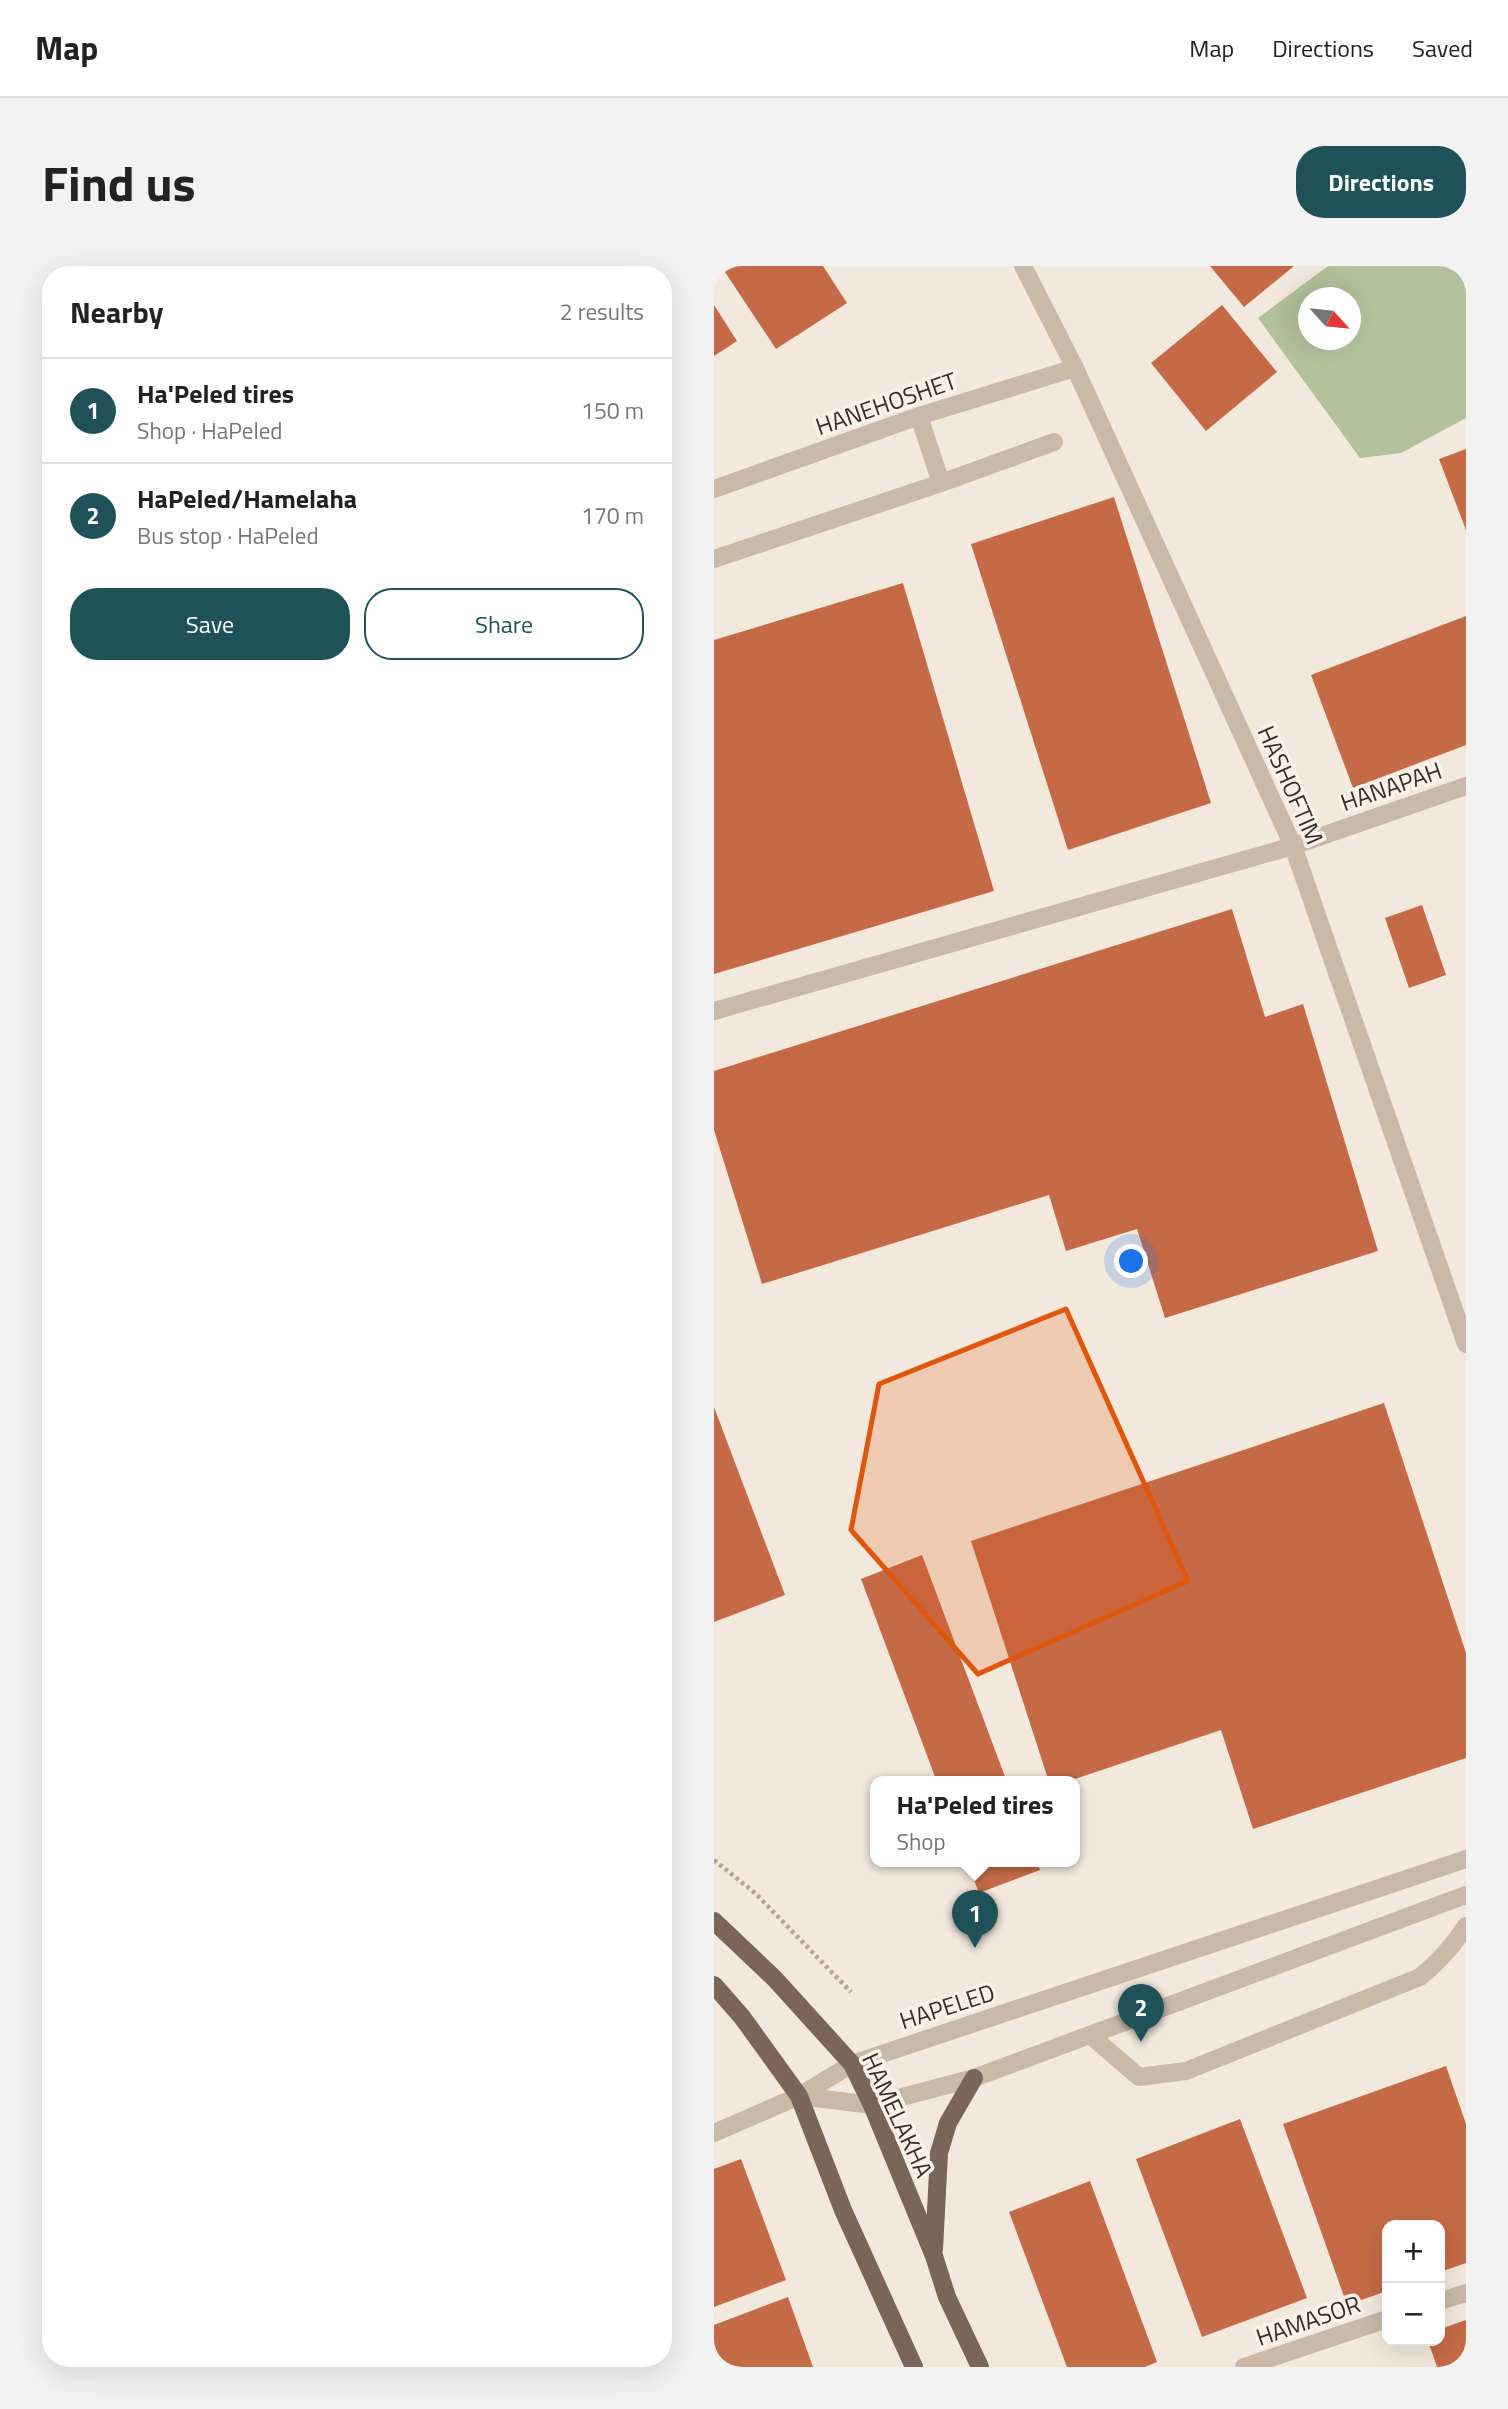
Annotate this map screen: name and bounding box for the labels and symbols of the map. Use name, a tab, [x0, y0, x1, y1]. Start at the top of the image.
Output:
north arrow	[1298, 287, 1361, 350]
street label: HANEHOSHET	[811, 362, 962, 444]
street label: HASHOFTIM	[1249, 720, 1333, 850]
street label: HANAPAH	[1335, 752, 1447, 820]
your location	[1114, 1244, 1148, 1278]
pin: 1	[952, 1890, 998, 1948]
street label: HAPELED	[895, 1974, 999, 2038]
pin: 2	[1118, 1984, 1164, 2042]
street label: HAMELAKHA	[853, 2047, 943, 2183]
street label: HAMASOR	[1251, 2285, 1365, 2355]

